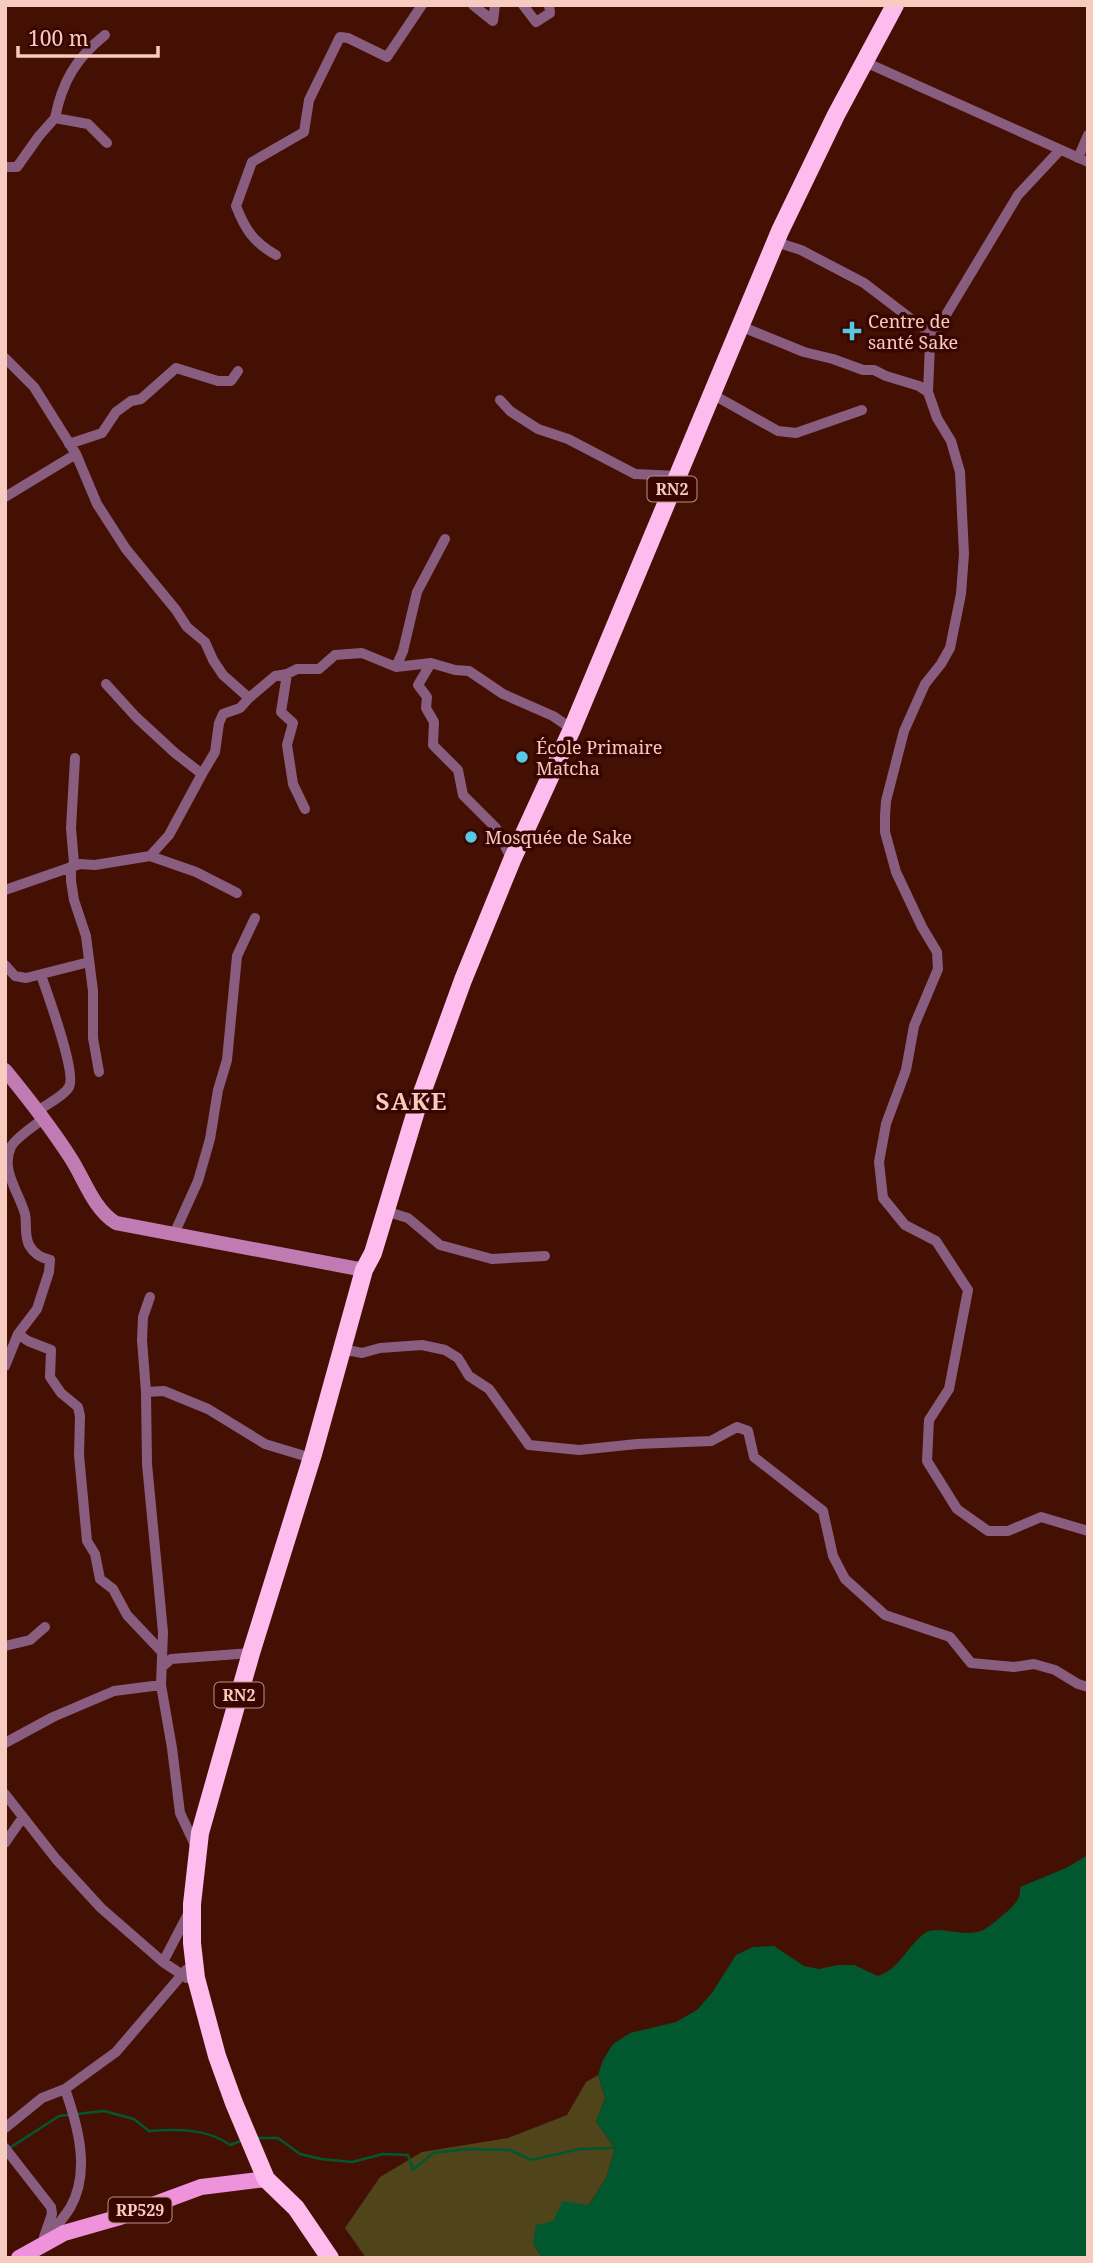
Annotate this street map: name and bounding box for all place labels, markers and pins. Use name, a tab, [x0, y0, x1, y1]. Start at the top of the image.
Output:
place label: Centre de santé Sake	[868, 309, 958, 354]
marker: Centre de santé Sake	[842, 321, 862, 341]
place label: École Primaire Matcha	[536, 735, 662, 780]
marker: École Primaire Matcha	[514, 749, 530, 765]
place label: Mosquée de Sake	[485, 825, 632, 849]
marker: Mosquée de Sake	[463, 829, 479, 845]

